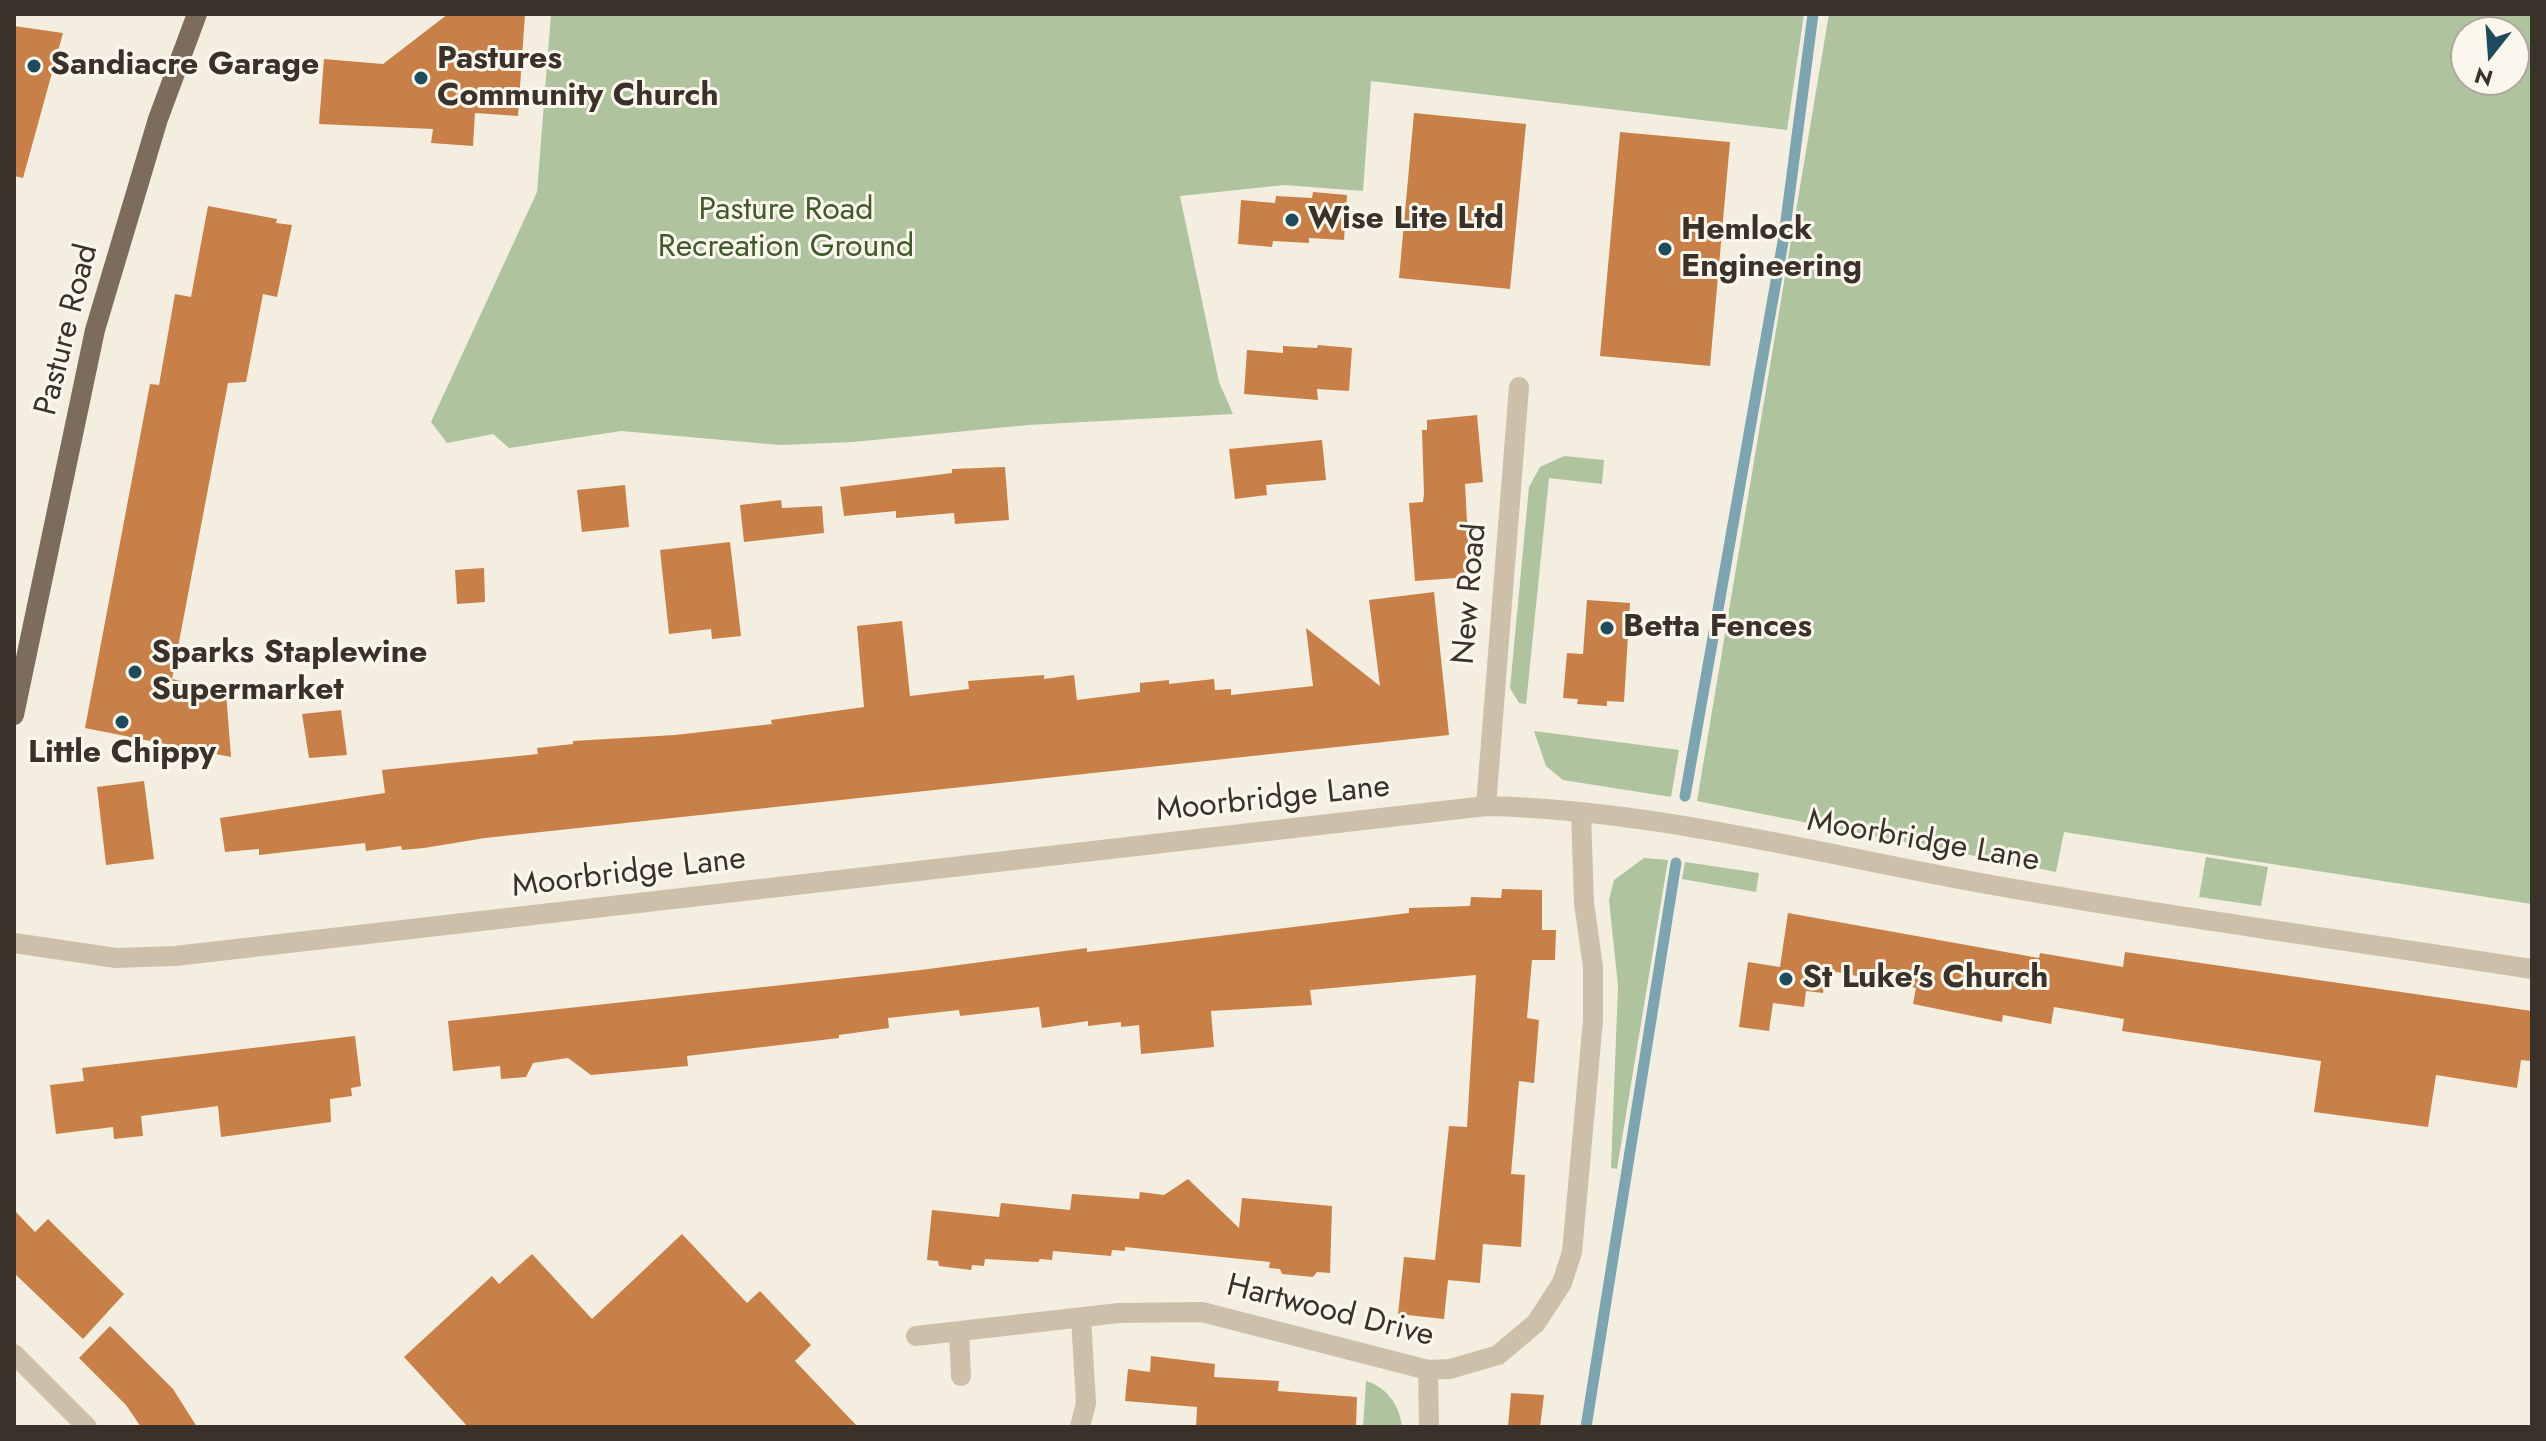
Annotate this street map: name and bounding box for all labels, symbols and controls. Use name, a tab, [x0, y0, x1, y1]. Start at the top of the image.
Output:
north arrow	[2450, 16, 2530, 96]
place label: Pastures Community Church	[437, 41, 719, 116]
place label: Sandiacre Garage	[50, 47, 319, 85]
marker: Sandiacre Garage	[25, 57, 43, 75]
text: N	[2471, 59, 2497, 95]
marker: Pastures Community Church	[412, 69, 430, 87]
park label: Pasture Road Recreation Ground	[658, 192, 914, 267]
place label: Wise Lite Ltd	[1308, 201, 1504, 239]
marker: Wise Lite Ltd	[1283, 211, 1301, 229]
place label: Hemlock Engineering	[1681, 212, 1862, 287]
street label: Pasture Road	[28, 240, 108, 420]
marker: Hemlock Engineering	[1656, 240, 1674, 258]
street label: New Road	[1446, 522, 1496, 666]
place label: Betta Fences	[1623, 609, 1812, 647]
marker: Betta Fences	[1598, 619, 1616, 637]
place label: Sparks Staplewine Supermarket	[151, 635, 427, 710]
marker: Sparks Staplewine Supermarket	[126, 663, 144, 681]
marker: Little Chippy	[113, 713, 131, 731]
place label: Little Chippy	[28, 735, 216, 773]
street label: Moorbridge Lane	[1154, 769, 1392, 831]
street label: Moorbridge Lane	[1804, 803, 2042, 881]
street label: Moorbridge Lane	[510, 841, 748, 907]
place label: St Luke's Church	[1802, 960, 2048, 998]
marker: St Luke's Church	[1777, 970, 1795, 988]
street label: Hartwood Drive	[1222, 1268, 1438, 1356]

